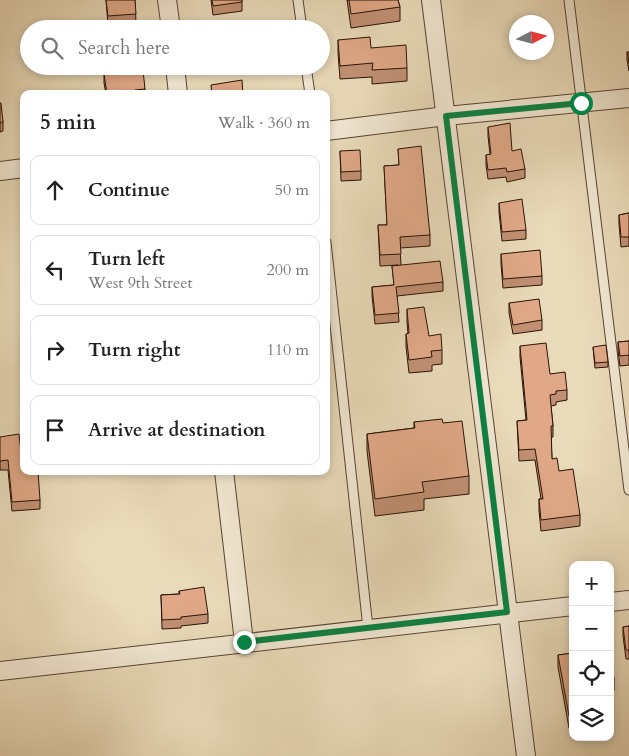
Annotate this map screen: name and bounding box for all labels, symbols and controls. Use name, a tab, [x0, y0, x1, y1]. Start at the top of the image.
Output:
north arrow	[509, 15, 554, 60]
search box	[20, 20, 330, 75]
icon: search	[38, 34, 66, 62]
text: Search here	[78, 35, 170, 61]
route start	[570, 92, 593, 115]
text: 5 min	[40, 108, 96, 137]
text: Walk · 360 m	[218, 112, 310, 134]
icon: ahead	[41, 176, 69, 204]
text: Continue	[88, 177, 170, 203]
text: 50 m	[275, 179, 309, 201]
text: Turn left	[88, 246, 165, 272]
icon: left	[41, 256, 69, 284]
text: 200 m	[267, 259, 309, 281]
text: West 9th Street	[88, 272, 192, 294]
icon: right	[41, 336, 69, 364]
text: Turn right	[88, 337, 180, 363]
text: 110 m	[267, 339, 309, 361]
icon: arrive	[41, 416, 69, 444]
text: Arrive at destination	[88, 417, 265, 443]
map controls	[569, 561, 614, 741]
button: +	[569, 561, 614, 606]
button: −	[569, 606, 614, 651]
route end	[233, 631, 256, 654]
button: locate	[569, 651, 614, 696]
button: layers	[569, 696, 614, 741]

